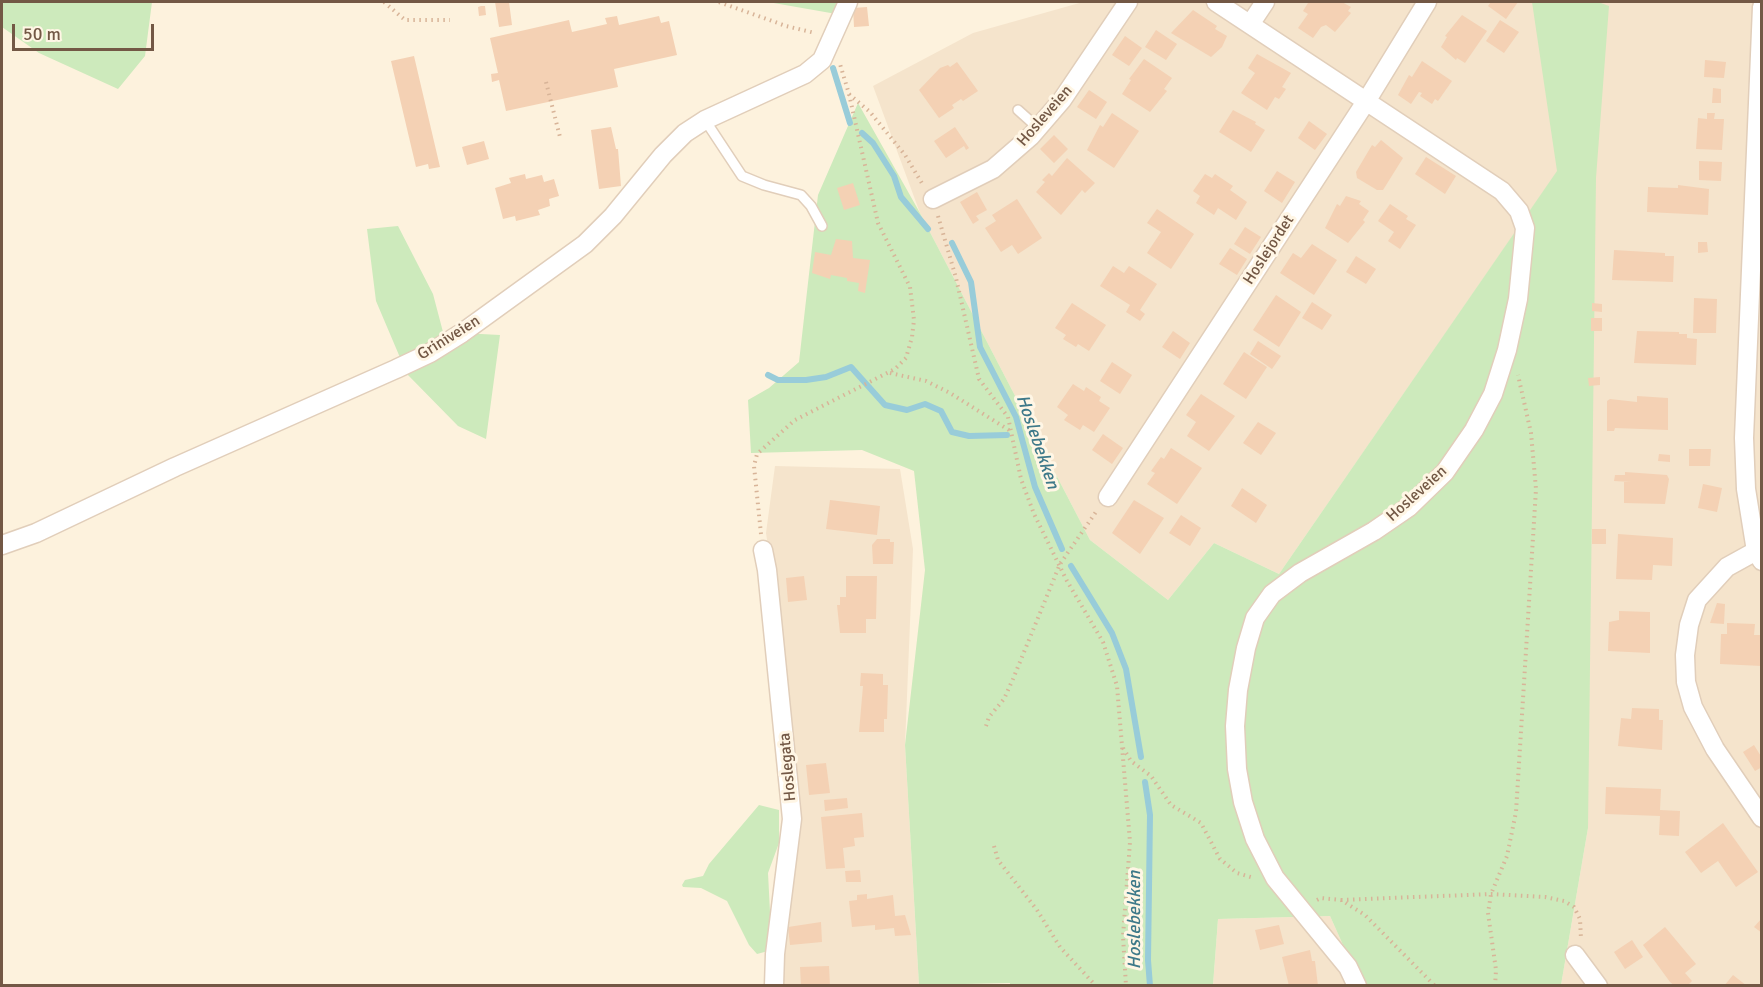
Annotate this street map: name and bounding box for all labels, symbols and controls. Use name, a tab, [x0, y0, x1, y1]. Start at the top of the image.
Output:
scale bar	[15, 12, 158, 50]
text: 50 m	[23, 23, 61, 45]
street label: Hosleveien	[1013, 82, 1077, 150]
street label: Hoslejordet	[1239, 212, 1299, 288]
street label: Griniveien	[414, 311, 484, 365]
water label: Hoslebekken	[1011, 392, 1063, 492]
street label: Hosleveien	[1383, 462, 1451, 526]
street label: Hoslegata	[775, 732, 801, 802]
water label: Hoslebekken	[1124, 871, 1146, 969]

